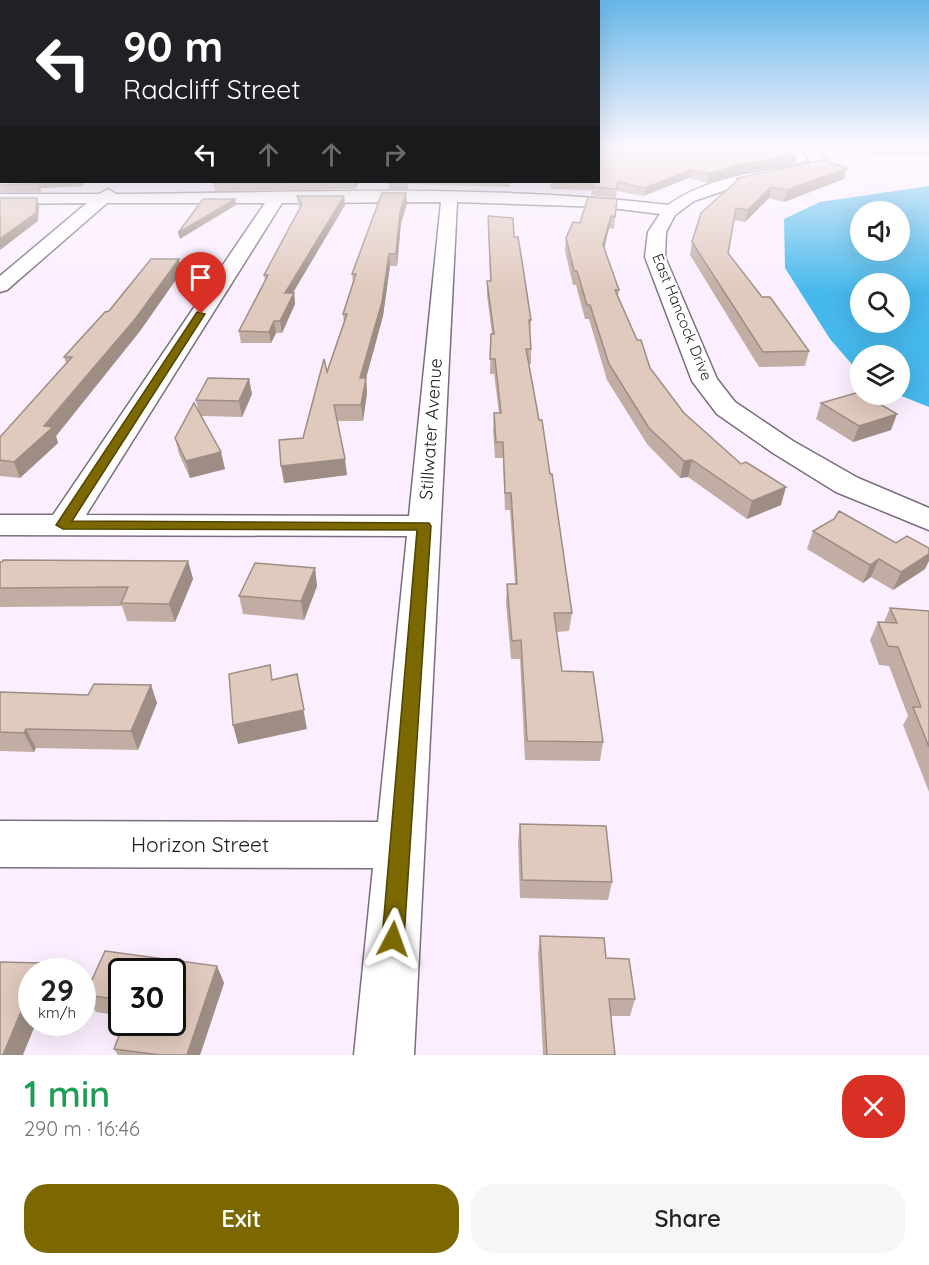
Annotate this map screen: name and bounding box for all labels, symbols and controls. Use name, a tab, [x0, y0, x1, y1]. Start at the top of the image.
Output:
text: 90 m	[123, 20, 223, 73]
icon: left	[24, 24, 102, 102]
text: Radcliff Street	[123, 72, 301, 106]
icon: left	[189, 138, 222, 171]
icon: ahead	[252, 138, 285, 171]
icon: ahead	[315, 138, 348, 171]
icon: right	[378, 138, 411, 171]
map controls	[850, 201, 910, 405]
button: sound	[850, 201, 910, 261]
street label: East Hancock Drive	[648, 251, 717, 383]
pin	[175, 252, 226, 314]
icon: arrive	[184, 261, 217, 294]
button: search	[850, 273, 910, 333]
button: layers	[850, 345, 910, 405]
street label: Stillwater Avenue	[414, 357, 447, 501]
street label: Horizon Street	[131, 831, 269, 857]
position arrow	[361, 907, 425, 971]
speed limit sign: 30	[108, 958, 186, 1036]
text: 29	[40, 971, 74, 1009]
text: km/h	[38, 1003, 76, 1022]
text: 1 min	[24, 1071, 110, 1116]
button: close	[842, 1075, 905, 1138]
text: 290 m · 16:46	[24, 1116, 140, 1141]
button: Exit	[24, 1184, 459, 1253]
button: Share	[471, 1184, 905, 1253]

